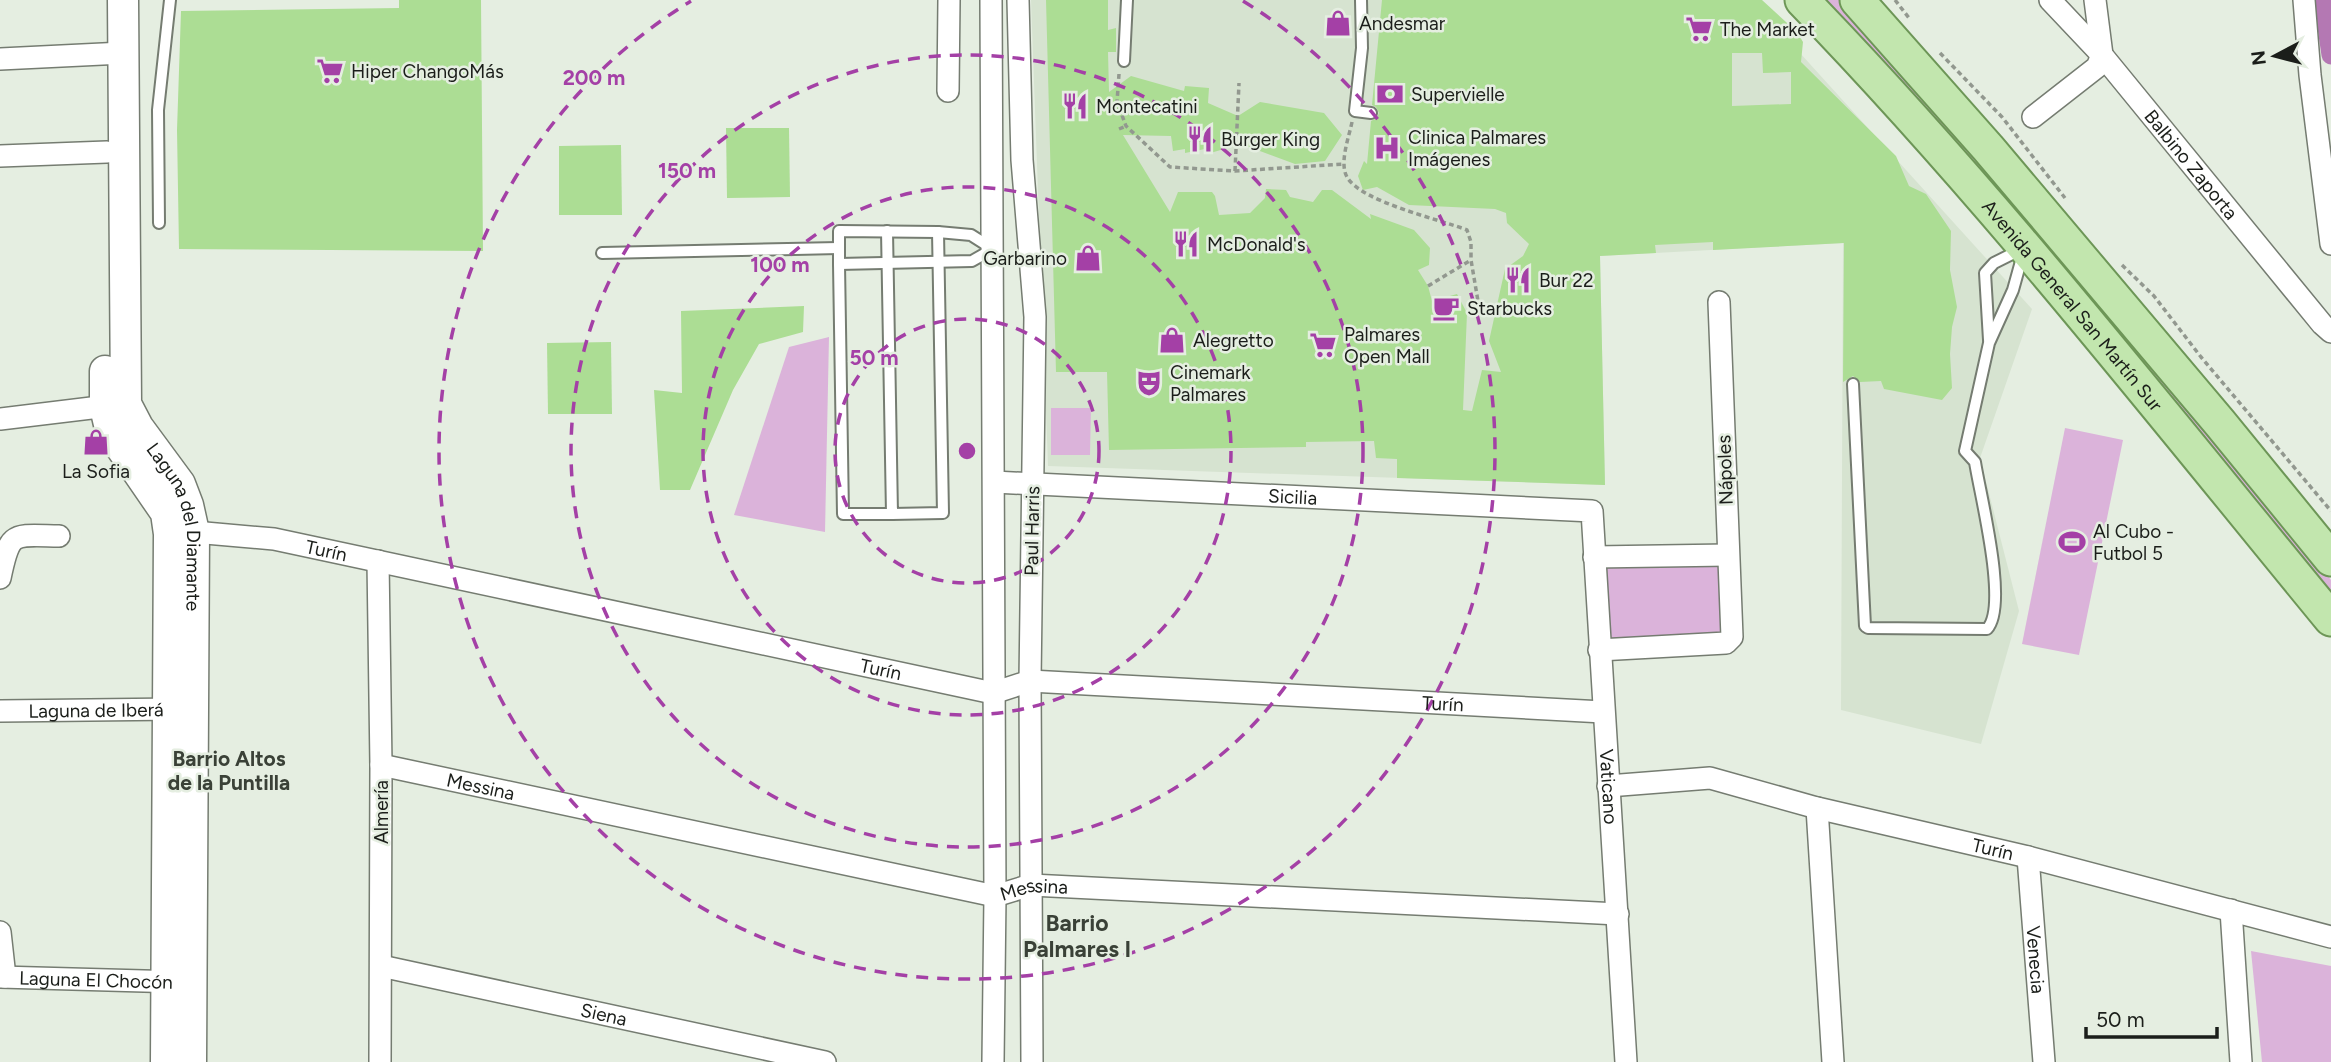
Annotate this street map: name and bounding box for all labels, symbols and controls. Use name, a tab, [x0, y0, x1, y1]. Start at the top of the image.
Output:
shop icon: Andesmar	[1323, 8, 1353, 38]
place label: Andesmar	[1359, 12, 1446, 35]
supermarket icon: The Market	[1684, 14, 1714, 44]
place label: The Market	[1720, 18, 1815, 41]
north arrow	[2240, 21, 2310, 91]
text: N	[2246, 49, 2271, 67]
supermarket icon: Hiper ChangoMás	[315, 56, 345, 86]
place label: Hiper ChangoMás	[351, 60, 504, 83]
text: 200 m	[563, 65, 625, 90]
bank icon: Supervielle	[1375, 79, 1405, 109]
place label: Supervielle	[1411, 83, 1505, 106]
restaurant icon: Montecatini	[1060, 91, 1090, 121]
place label: Montecatini	[1096, 95, 1198, 118]
street label: Balbino Zaporta	[2140, 105, 2243, 224]
restaurant icon: Burger King	[1185, 124, 1215, 154]
place label: Clinica Palmares Imágenes	[1408, 126, 1546, 171]
place label: Burger King	[1221, 128, 1320, 151]
hospital icon: Clinica Palmares Imágenes	[1372, 133, 1402, 163]
text: 150 m	[658, 158, 716, 183]
street label: Avenida General San Martín Sur	[1978, 195, 2168, 416]
restaurant icon: McDonald's	[1171, 229, 1201, 259]
place label: McDonald's	[1207, 233, 1306, 256]
shop icon: Garbarino	[1073, 243, 1103, 273]
place label: Garbarino	[983, 247, 1067, 270]
text: 100 m	[750, 252, 810, 277]
restaurant icon: Bur 22	[1503, 265, 1533, 295]
place label: Bur 22	[1539, 269, 1594, 292]
cafe icon: Starbucks	[1431, 293, 1461, 323]
place label: Starbucks	[1467, 297, 1552, 320]
place label: Palmares Open Mall	[1344, 323, 1430, 368]
shop icon: Alegretto	[1157, 325, 1187, 355]
place label: Alegretto	[1193, 329, 1274, 352]
supermarket icon: Palmares Open Mall	[1308, 330, 1338, 360]
text: 50 m	[849, 345, 899, 370]
place label: Cinemark Palmares	[1170, 361, 1251, 406]
theatre icon: Cinemark Palmares	[1134, 368, 1164, 398]
shop icon: La Sofia	[81, 427, 111, 457]
street label: Nápoles	[1712, 434, 1738, 505]
street label: Laguna del Diamante	[142, 438, 206, 611]
centre of rings	[955, 439, 979, 463]
place label: La Sofia	[62, 460, 130, 483]
street label: Sicilia	[1268, 484, 1318, 509]
street label: Paul Harris	[1020, 486, 1044, 576]
place label: Al Cubo - Futbol 5	[2093, 520, 2174, 565]
sports icon: Al Cubo - Futbol 5	[2057, 527, 2087, 557]
street label: Turín	[304, 535, 349, 566]
street label: Turín	[858, 653, 904, 685]
street label: Turín	[1421, 691, 1464, 716]
street label: Laguna de Iberá	[28, 698, 164, 722]
district label: Barrio Altos de la Puntilla	[168, 746, 290, 795]
street label: Vaticano	[1595, 748, 1623, 825]
street label: Messina	[445, 768, 517, 805]
street label: Almería	[370, 780, 393, 844]
street label: Turín	[1970, 833, 2016, 865]
street label: Messina	[997, 873, 1069, 905]
district label: Barrio Palmares I	[1023, 909, 1131, 963]
street label: Venecia	[2022, 925, 2050, 995]
street label: Laguna El Chocón	[19, 966, 173, 993]
scale bar	[2086, 996, 2217, 1040]
street label: Siena	[579, 998, 629, 1030]
text: 50 m	[2096, 1007, 2145, 1032]

